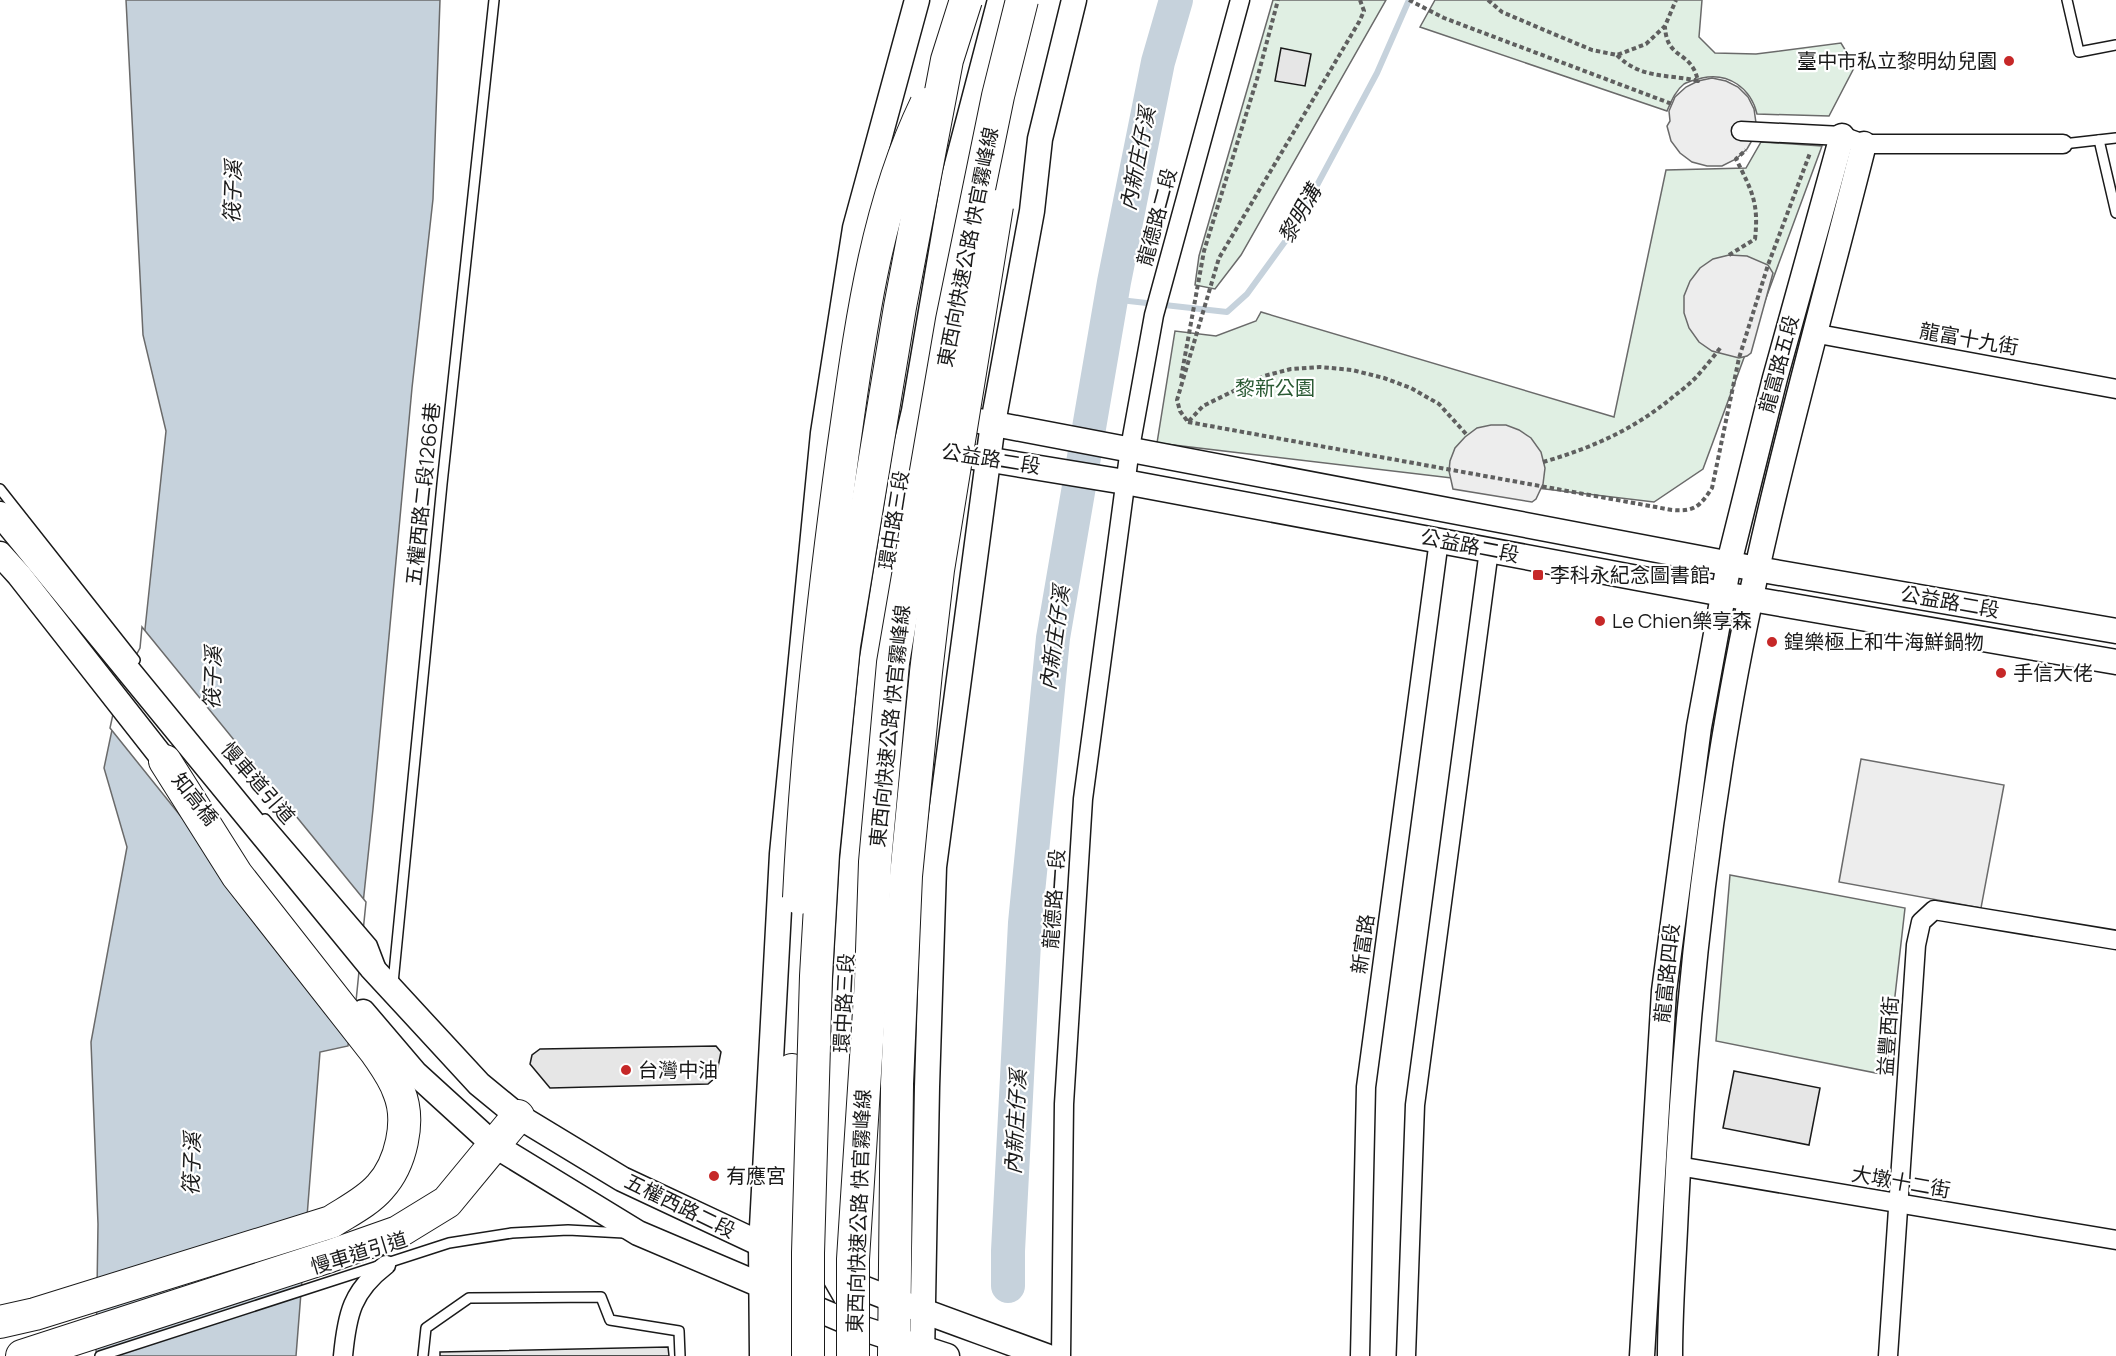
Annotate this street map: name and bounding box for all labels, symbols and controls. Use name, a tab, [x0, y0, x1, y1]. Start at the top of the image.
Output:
place label: 臺中市私立黎明幼兒園	[1797, 47, 1997, 74]
marker: 臺中市私立黎明幼兒園	[2002, 54, 2016, 68]
water label: 內新庄仔溪	[1113, 102, 1161, 213]
street label: 東西向快速公路 快官霧峰線	[931, 125, 1004, 369]
water label: 筏子溪	[217, 157, 247, 224]
street label: 龍德路二段	[1131, 165, 1182, 269]
water label: 黎明溝	[1271, 177, 1329, 248]
street label: 龍富路五段	[1753, 312, 1804, 416]
street label: 龍富十九街	[1918, 317, 2021, 360]
park label: 黎新公園	[1235, 374, 1315, 401]
street label: 五權西路二段1266巷	[399, 401, 446, 587]
street label: 公益路二段	[940, 437, 1043, 480]
street label: 環中路三段	[872, 468, 915, 571]
street label: 公益路二段	[1418, 523, 1522, 568]
place label: 李科永紀念圖書館	[1550, 561, 1710, 588]
marker: 李科永紀念圖書館	[1531, 568, 1545, 582]
street label: 公益路二段	[1899, 580, 2002, 623]
water label: 內新庄仔溪	[1033, 581, 1076, 692]
street label: 東西向快速公路 快官霧峰線	[863, 603, 916, 849]
place label: Le Chien樂享森	[1612, 607, 1752, 634]
marker: Le Chien樂享森	[1593, 614, 1607, 628]
place label: 鍠樂極上和牛海鮮鍋物	[1784, 628, 1984, 655]
marker: 鍠樂極上和牛海鮮鍋物	[1765, 635, 1779, 649]
water label: 筏子溪	[197, 643, 227, 710]
place label: 手信大佬	[2013, 659, 2093, 686]
marker: 手信大佬	[1994, 666, 2008, 680]
street label: 慢車道引道	[215, 736, 301, 829]
street label: 知高橋	[166, 767, 225, 831]
street label: 龍德路一段	[1037, 848, 1070, 950]
street label: 新富路	[1345, 912, 1380, 976]
street label: 龍富路四段	[1648, 922, 1685, 1024]
street label: 環中路三段	[827, 952, 860, 1054]
street label: 益豐西街	[1871, 995, 1904, 1077]
place label: 台灣中油	[638, 1056, 718, 1083]
marker: 台灣中油	[619, 1063, 633, 1077]
water label: 內新庄仔溪	[998, 1066, 1032, 1175]
street label: 東西向快速公路 快官霧峰線	[841, 1089, 876, 1333]
water label: 筏子溪	[176, 1129, 206, 1196]
street label: 大墩十二街	[1850, 1160, 1953, 1203]
place label: 有應宮	[726, 1162, 786, 1189]
street label: 五權西路二段	[620, 1167, 740, 1244]
marker: 有應宮	[707, 1169, 721, 1183]
street label: 慢車道引道	[307, 1225, 411, 1280]

